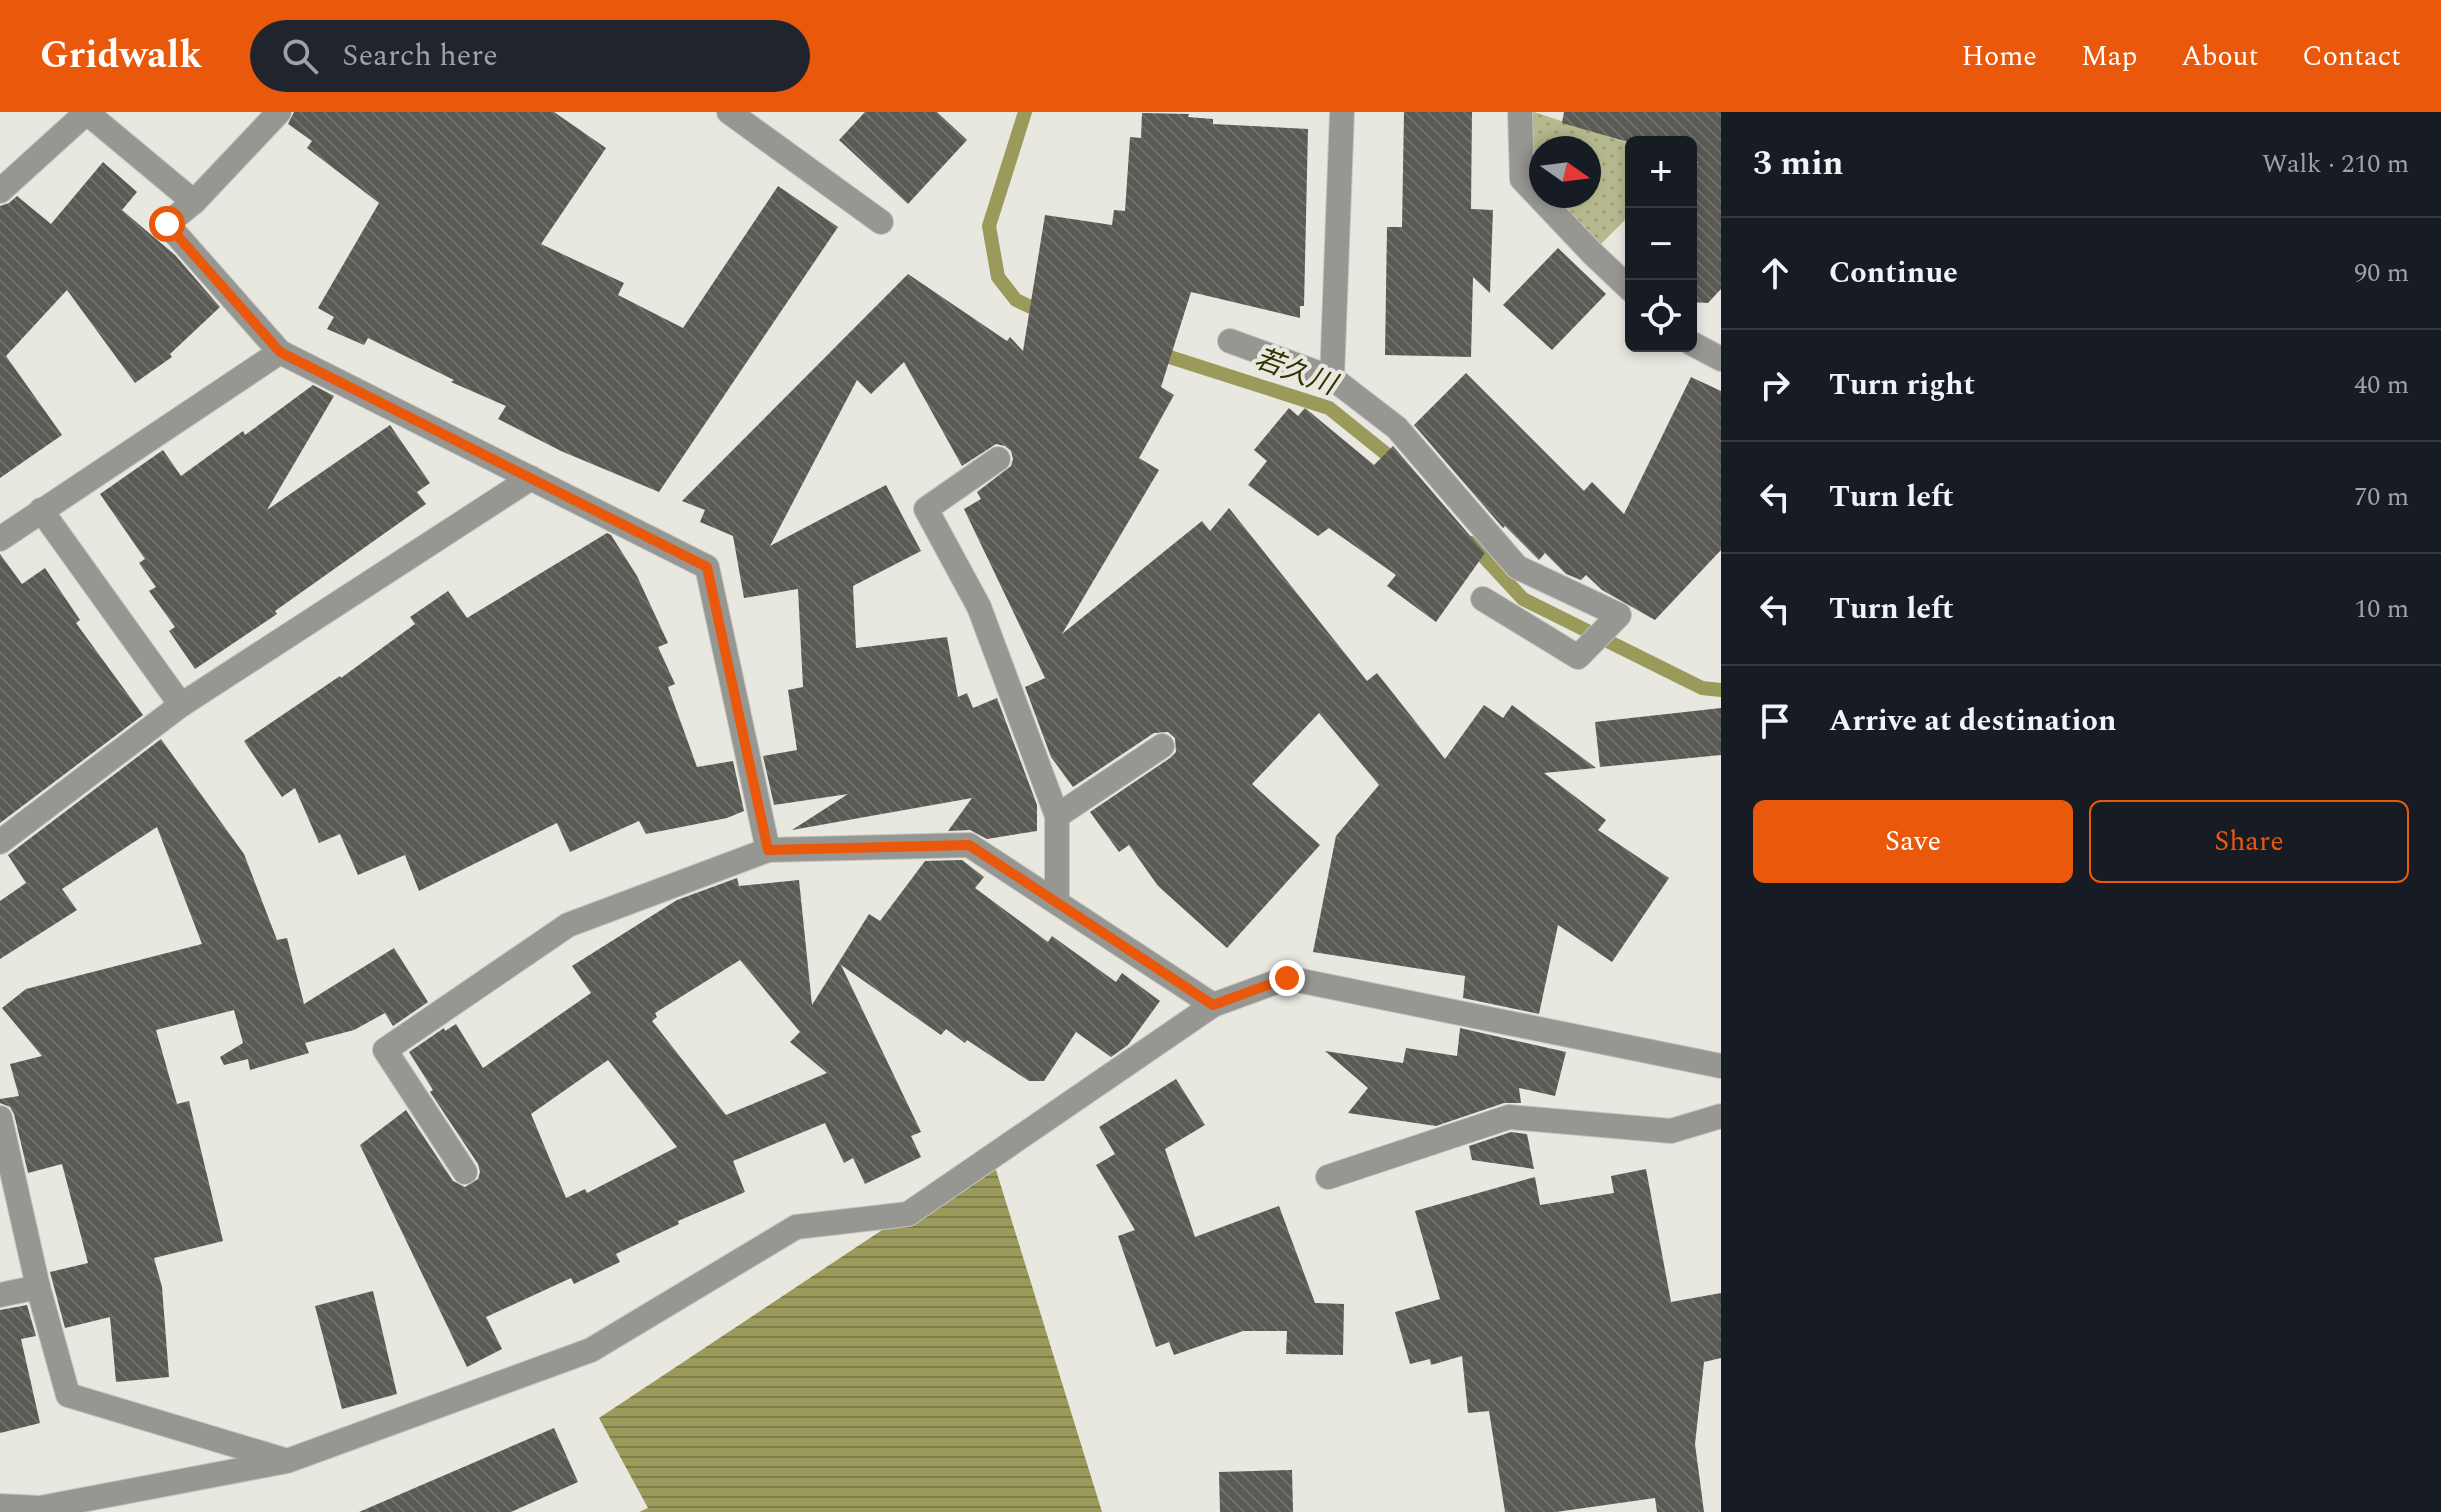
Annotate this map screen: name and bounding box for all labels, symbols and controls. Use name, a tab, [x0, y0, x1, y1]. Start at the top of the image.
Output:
search box	[250, 20, 810, 92]
text: Gridwalk	[40, 27, 202, 85]
text: Search here	[342, 33, 498, 79]
icon: search	[278, 34, 322, 78]
text: Home	[1961, 35, 2037, 78]
text: Map	[2081, 35, 2137, 78]
text: About	[2181, 35, 2258, 78]
text: Contact	[2302, 35, 2401, 78]
north arrow	[1529, 136, 1601, 208]
map controls	[1625, 136, 1697, 352]
button: +	[1625, 136, 1697, 208]
text: 3 min	[1753, 138, 1843, 190]
text: Walk · 210 m	[2262, 144, 2409, 184]
route start	[149, 206, 185, 242]
button: −	[1625, 208, 1697, 280]
text: Continue	[1829, 250, 1958, 296]
icon: ahead	[1753, 251, 1797, 295]
text: 90 m	[2354, 253, 2409, 293]
button: locate	[1625, 280, 1697, 352]
water label: 若久川	[1248, 337, 1345, 408]
text: Turn right	[1829, 362, 1975, 408]
icon: right	[1753, 363, 1797, 407]
text: 40 m	[2354, 365, 2409, 405]
text: Turn left	[1829, 474, 1954, 520]
icon: left	[1753, 475, 1797, 519]
text: 70 m	[2354, 477, 2409, 517]
text: Turn left	[1829, 586, 1954, 632]
icon: left	[1753, 587, 1797, 631]
text: 10 m	[2354, 589, 2409, 629]
text: Arrive at destination	[1829, 698, 2116, 744]
icon: arrive	[1753, 699, 1797, 743]
button: Save	[1753, 800, 2073, 883]
button: Share	[2089, 800, 2409, 883]
route end	[1269, 960, 1305, 996]

